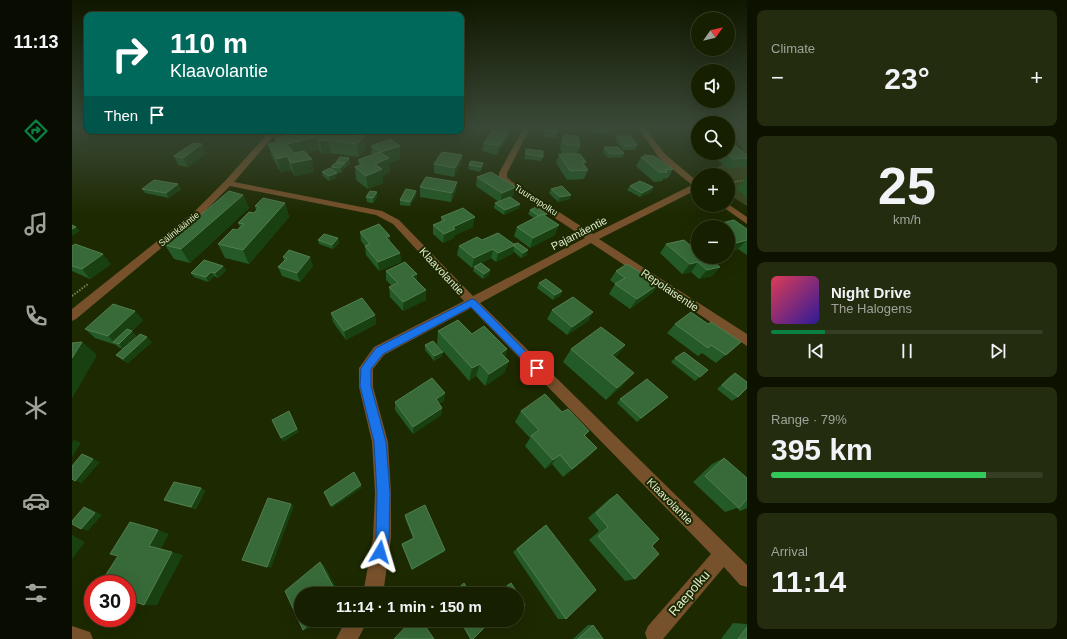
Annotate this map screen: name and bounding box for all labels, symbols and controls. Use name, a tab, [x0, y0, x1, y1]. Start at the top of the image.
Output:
north arrow	[691, 12, 735, 56]
map controls	[691, 12, 735, 264]
icon: right	[104, 28, 156, 80]
text: 110 m	[170, 28, 248, 59]
text: 11:13	[13, 32, 59, 52]
text: Climate	[771, 41, 815, 56]
text: Klaavolantie	[170, 61, 268, 81]
text: 23°	[884, 62, 930, 95]
button: sound	[691, 64, 735, 108]
text: −	[771, 65, 784, 90]
text: +	[1030, 65, 1043, 90]
icon: arrive	[146, 104, 168, 126]
text: Then	[104, 107, 138, 124]
button: search	[691, 116, 735, 160]
icon: directions	[22, 117, 50, 145]
text: 25	[878, 157, 936, 215]
button: +	[691, 168, 735, 212]
street label: Tuurenpolku	[512, 182, 560, 218]
icon: music	[22, 210, 50, 238]
street label: Sälinkääntie	[157, 210, 201, 248]
text: km/h	[893, 212, 921, 227]
street label: Pajamäentie	[549, 214, 609, 252]
button: −	[691, 220, 735, 264]
street label: Klaavolantie	[417, 245, 467, 297]
street label: Repolaisentie	[639, 266, 701, 314]
text: Night Drive	[831, 284, 911, 301]
text: The Halogens	[831, 301, 912, 316]
icon: phone	[22, 302, 50, 330]
icon: previous	[805, 340, 827, 362]
icon: pause	[896, 340, 918, 362]
icon: next	[987, 340, 1009, 362]
pin	[520, 351, 554, 385]
icon: arrive	[526, 357, 548, 379]
icon: climate	[22, 394, 50, 422]
text: Range · 79%	[771, 412, 847, 427]
text: 395 km	[771, 433, 873, 466]
street label: Klaavolantie	[645, 476, 695, 526]
icon: car	[22, 487, 50, 515]
position arrow	[359, 531, 401, 573]
text: Arrival	[771, 544, 808, 559]
text: 11:14	[771, 565, 846, 598]
street label: Raepolku	[665, 567, 713, 619]
speed limit sign: 30	[84, 575, 136, 627]
icon: filters	[22, 579, 50, 607]
text: 11:14 · 1 min · 150 m	[336, 598, 482, 615]

